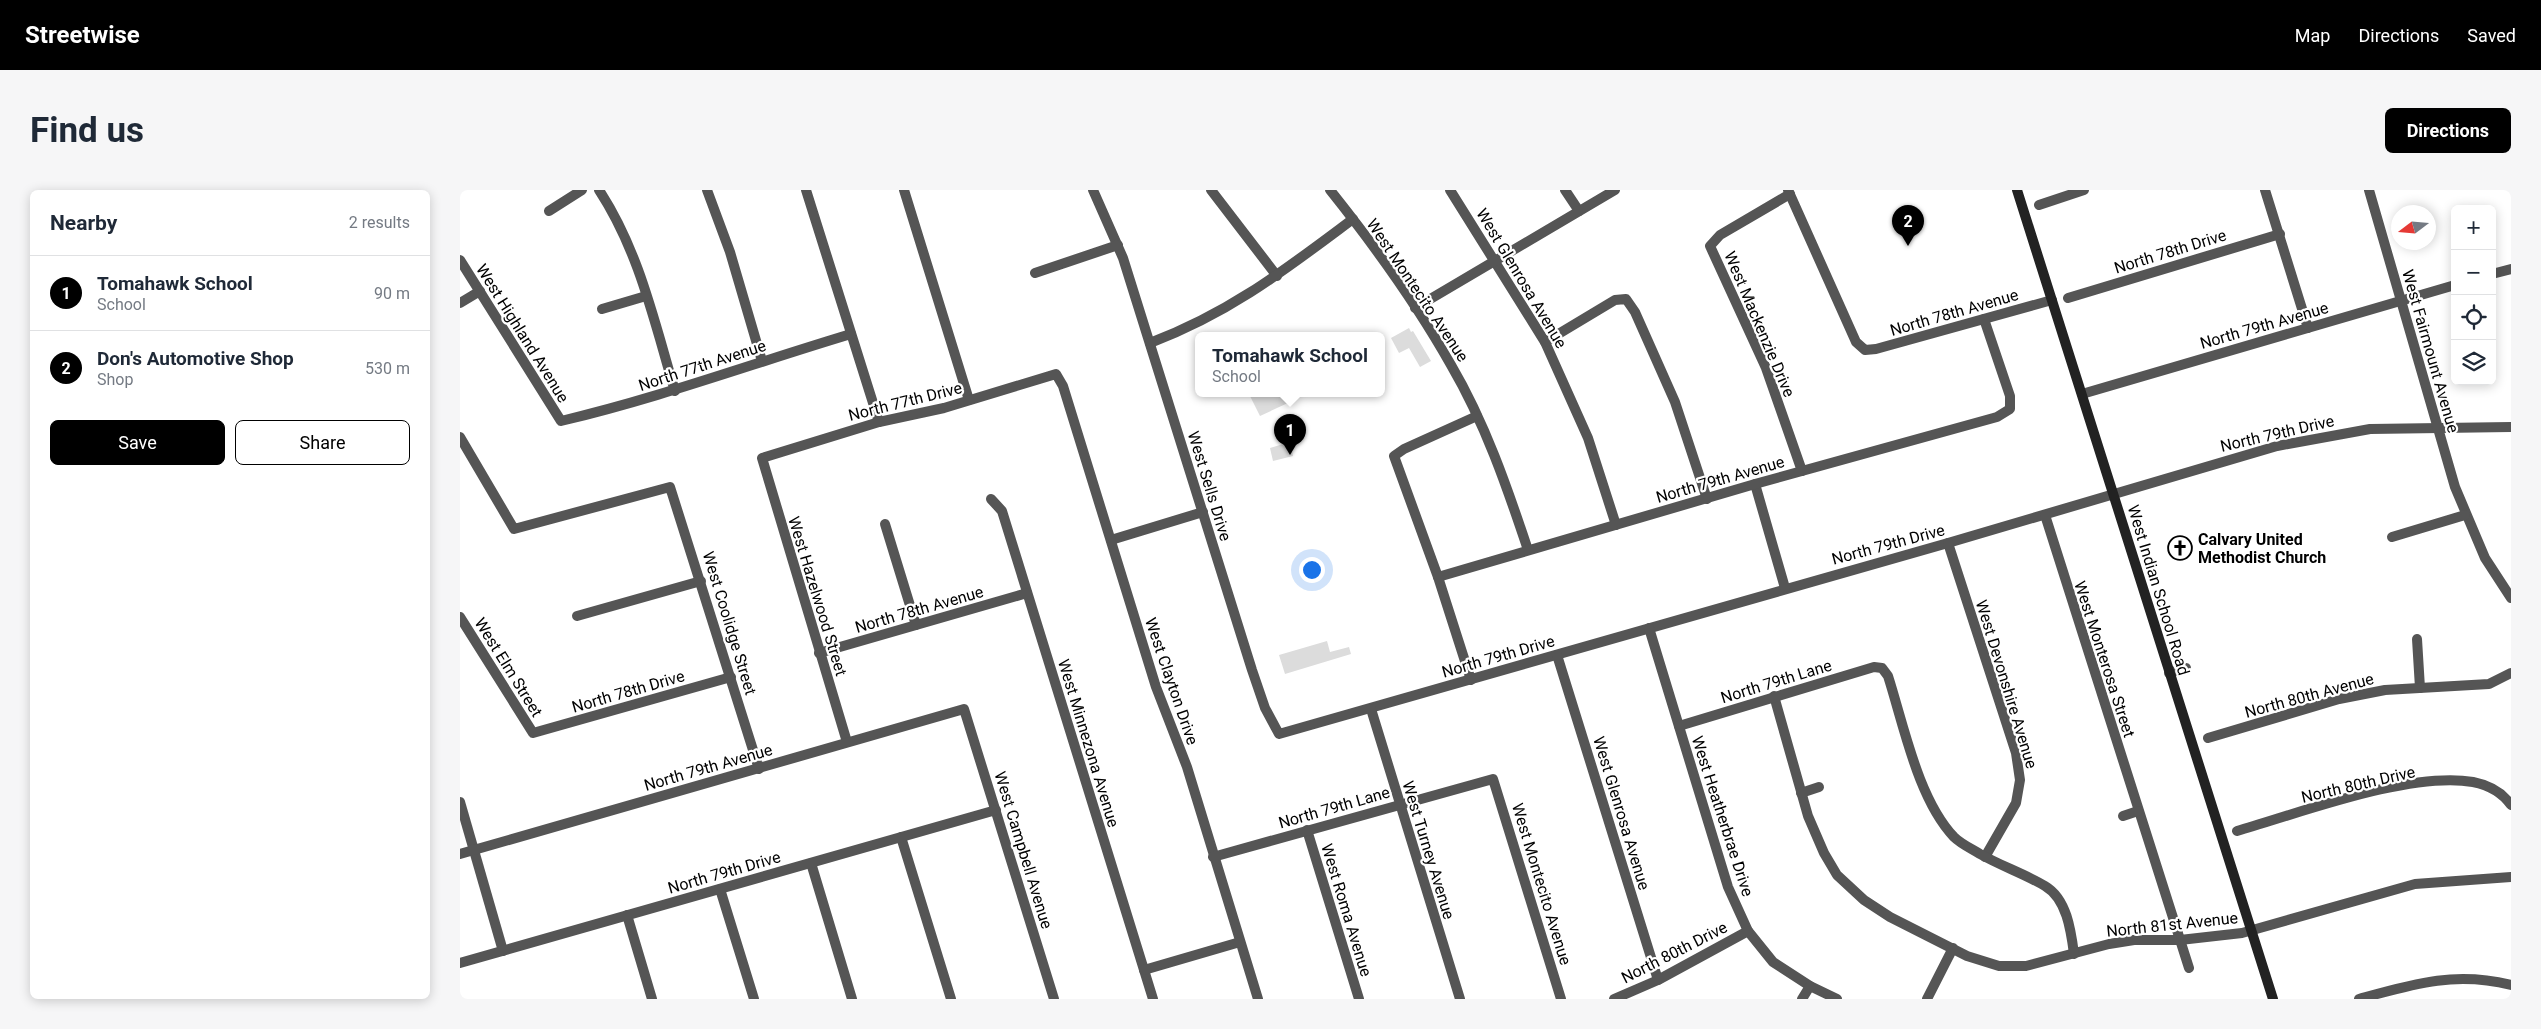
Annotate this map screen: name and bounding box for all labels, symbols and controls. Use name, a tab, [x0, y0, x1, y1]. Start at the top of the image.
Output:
text: Streetwise	[25, 21, 140, 49]
text: Map	[2295, 25, 2330, 46]
text: Directions	[2358, 25, 2439, 46]
text: Saved	[2467, 25, 2516, 46]
button: Directions	[2385, 108, 2511, 153]
text: Find us	[30, 110, 144, 151]
street label: West Glenrosa Avenue	[1472, 205, 1571, 352]
pin: 2	[1892, 205, 1924, 246]
north arrow	[2391, 205, 2436, 250]
map controls	[2451, 205, 2496, 385]
button: +	[2451, 205, 2496, 250]
text: Nearby	[50, 211, 117, 235]
text: 2 results	[349, 213, 410, 232]
street label: West Montecito Avenue	[1363, 215, 1473, 365]
street label: North 78th Drive	[2112, 225, 2229, 278]
street label: West Mackenzie Drive	[1720, 248, 1799, 400]
button: −	[2451, 250, 2496, 295]
street label: West Highland Avenue	[472, 260, 573, 406]
street label: West Fairmount Avenue	[2398, 267, 2463, 435]
text: Tomahawk School	[97, 272, 253, 295]
text: 1	[61, 284, 71, 303]
text: 90 m	[374, 284, 410, 303]
street label: North 78th Avenue	[1888, 285, 2021, 340]
text: School	[97, 295, 146, 314]
button: locate	[2451, 295, 2496, 340]
street label: North 79th Avenue	[2198, 298, 2331, 353]
popup	[1195, 332, 1385, 397]
street label: North 77th Avenue	[636, 336, 768, 395]
button: layers	[2451, 340, 2496, 385]
text: Tomahawk School	[1212, 344, 1368, 367]
text: Don's Automotive Shop	[97, 347, 294, 370]
text: 2	[61, 359, 71, 378]
text: 530 m	[365, 359, 410, 378]
text: School	[1212, 367, 1261, 386]
text: Shop	[97, 370, 133, 389]
street label: North 77th Drive	[846, 378, 964, 425]
street label: North 79th Drive	[2218, 411, 2336, 456]
pin: 1	[1274, 414, 1306, 455]
button: Save	[50, 420, 225, 465]
button: Share	[235, 420, 410, 465]
street label: West Sells Drive	[1184, 429, 1235, 543]
street label: North 79th Avenue	[1654, 452, 1787, 507]
street label: West Indian School Road	[2124, 503, 2193, 678]
street label: West Hazelwood Street	[784, 514, 851, 678]
street label: North 79th Drive	[1829, 520, 1947, 569]
place label: Calvary United Methodist Church	[2198, 530, 2326, 567]
church icon: Calvary United Methodist Church	[2167, 535, 2193, 561]
street label: West Coolidge Street	[699, 549, 760, 697]
your location	[1299, 557, 1325, 583]
street label: West Monterosa Street	[2070, 579, 2139, 740]
street label: North 78th Avenue	[853, 582, 986, 637]
street label: West Devonshire Avenue	[1972, 598, 2041, 771]
street label: West Elm Street	[471, 614, 547, 720]
street label: West Clayton Drive	[1141, 615, 1202, 747]
street label: North 79th Drive	[1440, 631, 1557, 682]
street label: North 79th Lane	[1718, 656, 1834, 707]
street label: West Minnezona Avenue	[1054, 657, 1123, 829]
street label: North 78th Drive	[570, 666, 687, 717]
street label: North 80th Avenue	[2243, 669, 2376, 722]
street label: West Heatherbrae Drive	[1688, 733, 1757, 899]
street label: West Glenrosa Avenue	[1589, 734, 1654, 892]
street label: North 79th Avenue	[642, 740, 775, 795]
street label: North 80th Drive	[2299, 762, 2417, 807]
street label: West Campbell Avenue	[991, 769, 1057, 931]
street label: West Turney Avenue	[1398, 779, 1459, 922]
street label: North 79th Lane	[1276, 782, 1392, 832]
street label: West Montecito Avenue	[1508, 801, 1575, 967]
street label: West Roma Avenue	[1317, 841, 1376, 979]
street label: North 79th Drive	[666, 847, 783, 898]
street label: North 81st Avenue	[2105, 908, 2239, 941]
street label: North 80th Drive	[1618, 918, 1730, 987]

